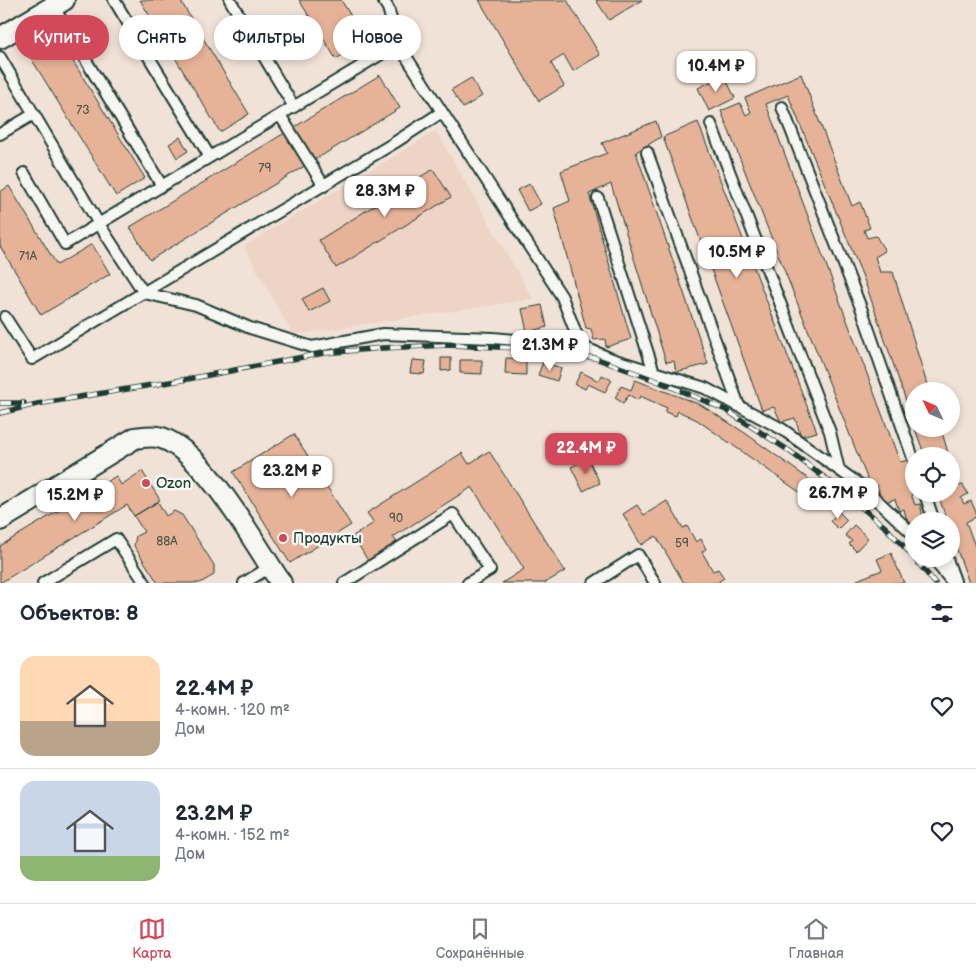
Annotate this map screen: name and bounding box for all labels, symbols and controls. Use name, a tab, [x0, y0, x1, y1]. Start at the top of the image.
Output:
chip: Купить	[15, 15, 109, 60]
chip: Снять	[119, 15, 204, 60]
chip: Фильтры	[214, 15, 323, 60]
chip: Новое	[333, 15, 421, 60]
pin: 10.4M ₽	[670, 51, 762, 93]
text: 10.4M ₽	[687, 57, 745, 76]
house number: 73	[76, 103, 90, 118]
house number: 79	[259, 161, 271, 176]
pin: 28.3M ₽	[339, 176, 431, 218]
text: 28.3M ₽	[355, 182, 415, 201]
pin: 10.5M ₽	[691, 236, 783, 279]
text: 10.5M ₽	[709, 243, 765, 262]
house number: 71А	[19, 249, 38, 264]
pin: 21.3M ₽	[504, 330, 596, 372]
text: 21.3M ₽	[522, 336, 578, 355]
north arrow	[905, 382, 960, 438]
map controls	[905, 382, 960, 567]
pin: 22.4M ₽	[540, 432, 632, 475]
text: 22.4M ₽	[556, 439, 616, 458]
button: locate	[905, 447, 960, 502]
pin: 23.2M ₽	[246, 456, 338, 498]
text: 23.2M ₽	[262, 462, 322, 481]
place label: Ozon	[156, 474, 191, 493]
marker: Ozon	[140, 477, 152, 489]
pin: 26.7M ₽	[792, 478, 884, 520]
pin: 15.2M ₽	[29, 480, 121, 522]
text: 26.7M ₽	[808, 484, 868, 503]
text: 15.2M ₽	[47, 486, 103, 505]
house number: 90	[389, 511, 403, 526]
button: layers	[905, 512, 960, 567]
place label: Продукты	[293, 529, 362, 548]
marker: Продукты	[277, 532, 289, 544]
house number: 88А	[156, 534, 178, 549]
house number: 59	[675, 536, 689, 551]
icon: filters	[928, 599, 956, 627]
text: Объектов: 8	[20, 601, 139, 626]
icon: home	[60, 676, 120, 736]
text: 22.4M ₽	[175, 676, 253, 701]
icon: heart	[928, 692, 956, 720]
text: 4-комн. · 120 m²	[175, 701, 290, 720]
text: Дом	[175, 720, 205, 739]
icon: home	[60, 801, 120, 861]
text: 23.2M ₽	[175, 801, 253, 826]
icon: heart	[928, 817, 956, 845]
text: 4-комн. · 152 m²	[175, 826, 290, 845]
text: Дом	[175, 845, 205, 864]
tab: Карта	[132, 915, 172, 962]
tab: Сохранённые	[436, 915, 524, 962]
tab: Главная	[789, 915, 844, 962]

